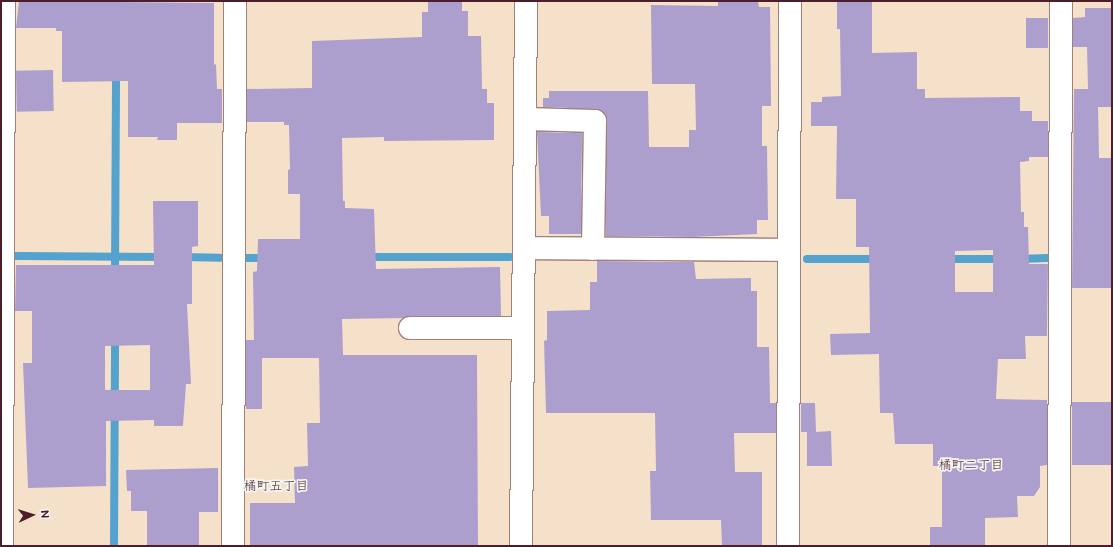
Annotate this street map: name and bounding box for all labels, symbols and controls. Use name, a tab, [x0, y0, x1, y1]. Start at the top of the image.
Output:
district label: 橘町二丁目	[939, 457, 1003, 473]
district label: 橘町五丁目	[244, 478, 308, 494]
north arrow	[12, 495, 52, 535]
text: N	[38, 510, 51, 519]

